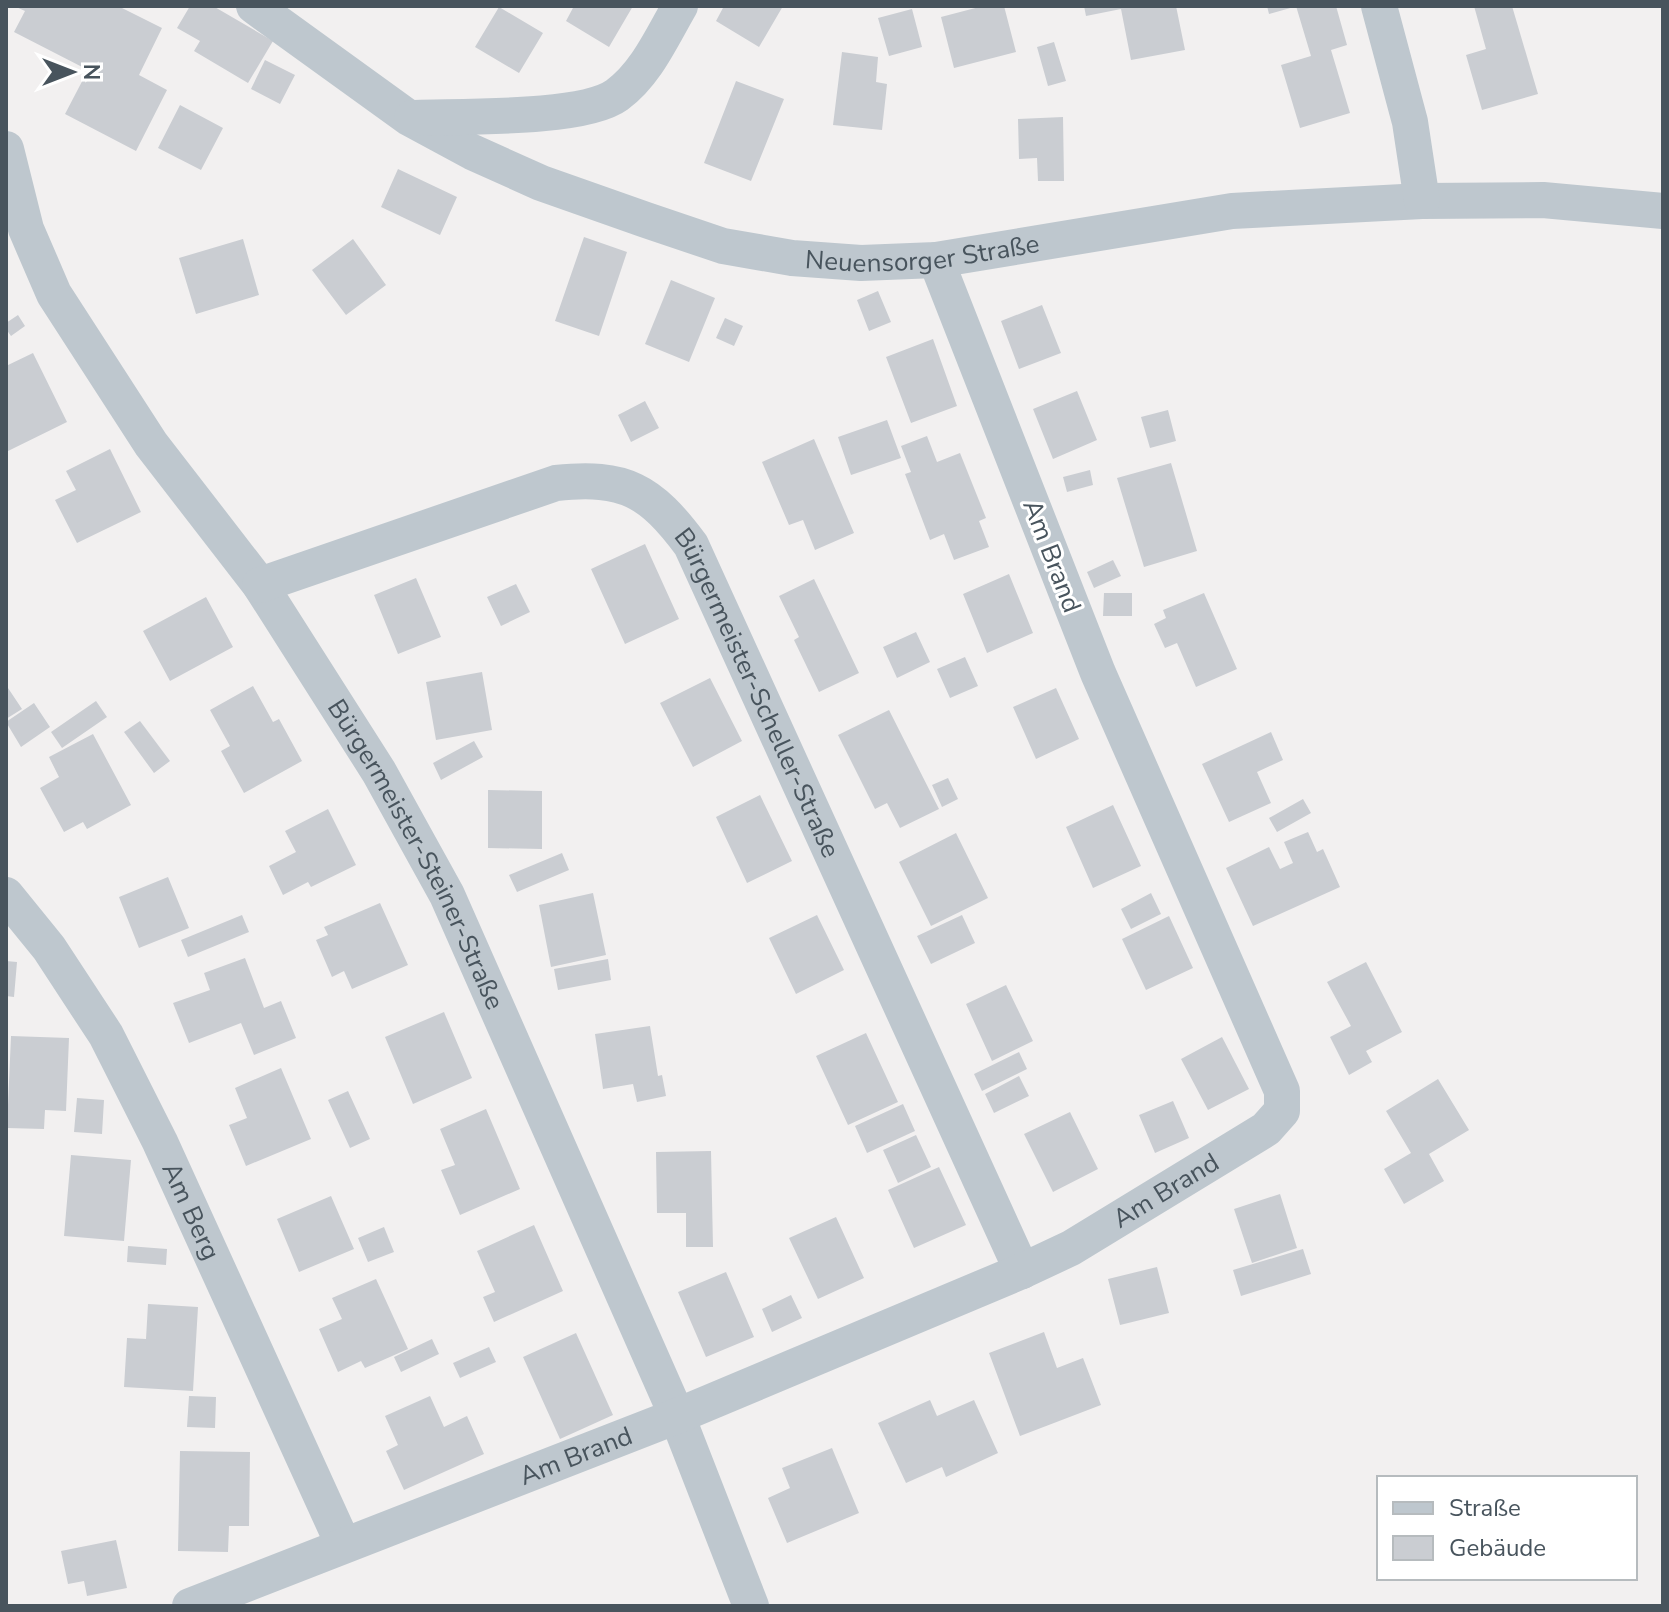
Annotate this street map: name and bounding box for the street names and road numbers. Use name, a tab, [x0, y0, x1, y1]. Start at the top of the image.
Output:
street label: Neuensorger Straße	[804, 226, 1042, 281]
street label: Am Brand	[1014, 494, 1090, 618]
street label: Bürgermeister-Scheller-Straße	[666, 520, 849, 863]
street label: Bürgermeister-Steiner-Straße	[320, 692, 513, 1015]
street label: Am Brand	[1106, 1144, 1225, 1236]
street label: Am Berg	[154, 1157, 229, 1266]
street label: Am Brand	[514, 1418, 637, 1493]

